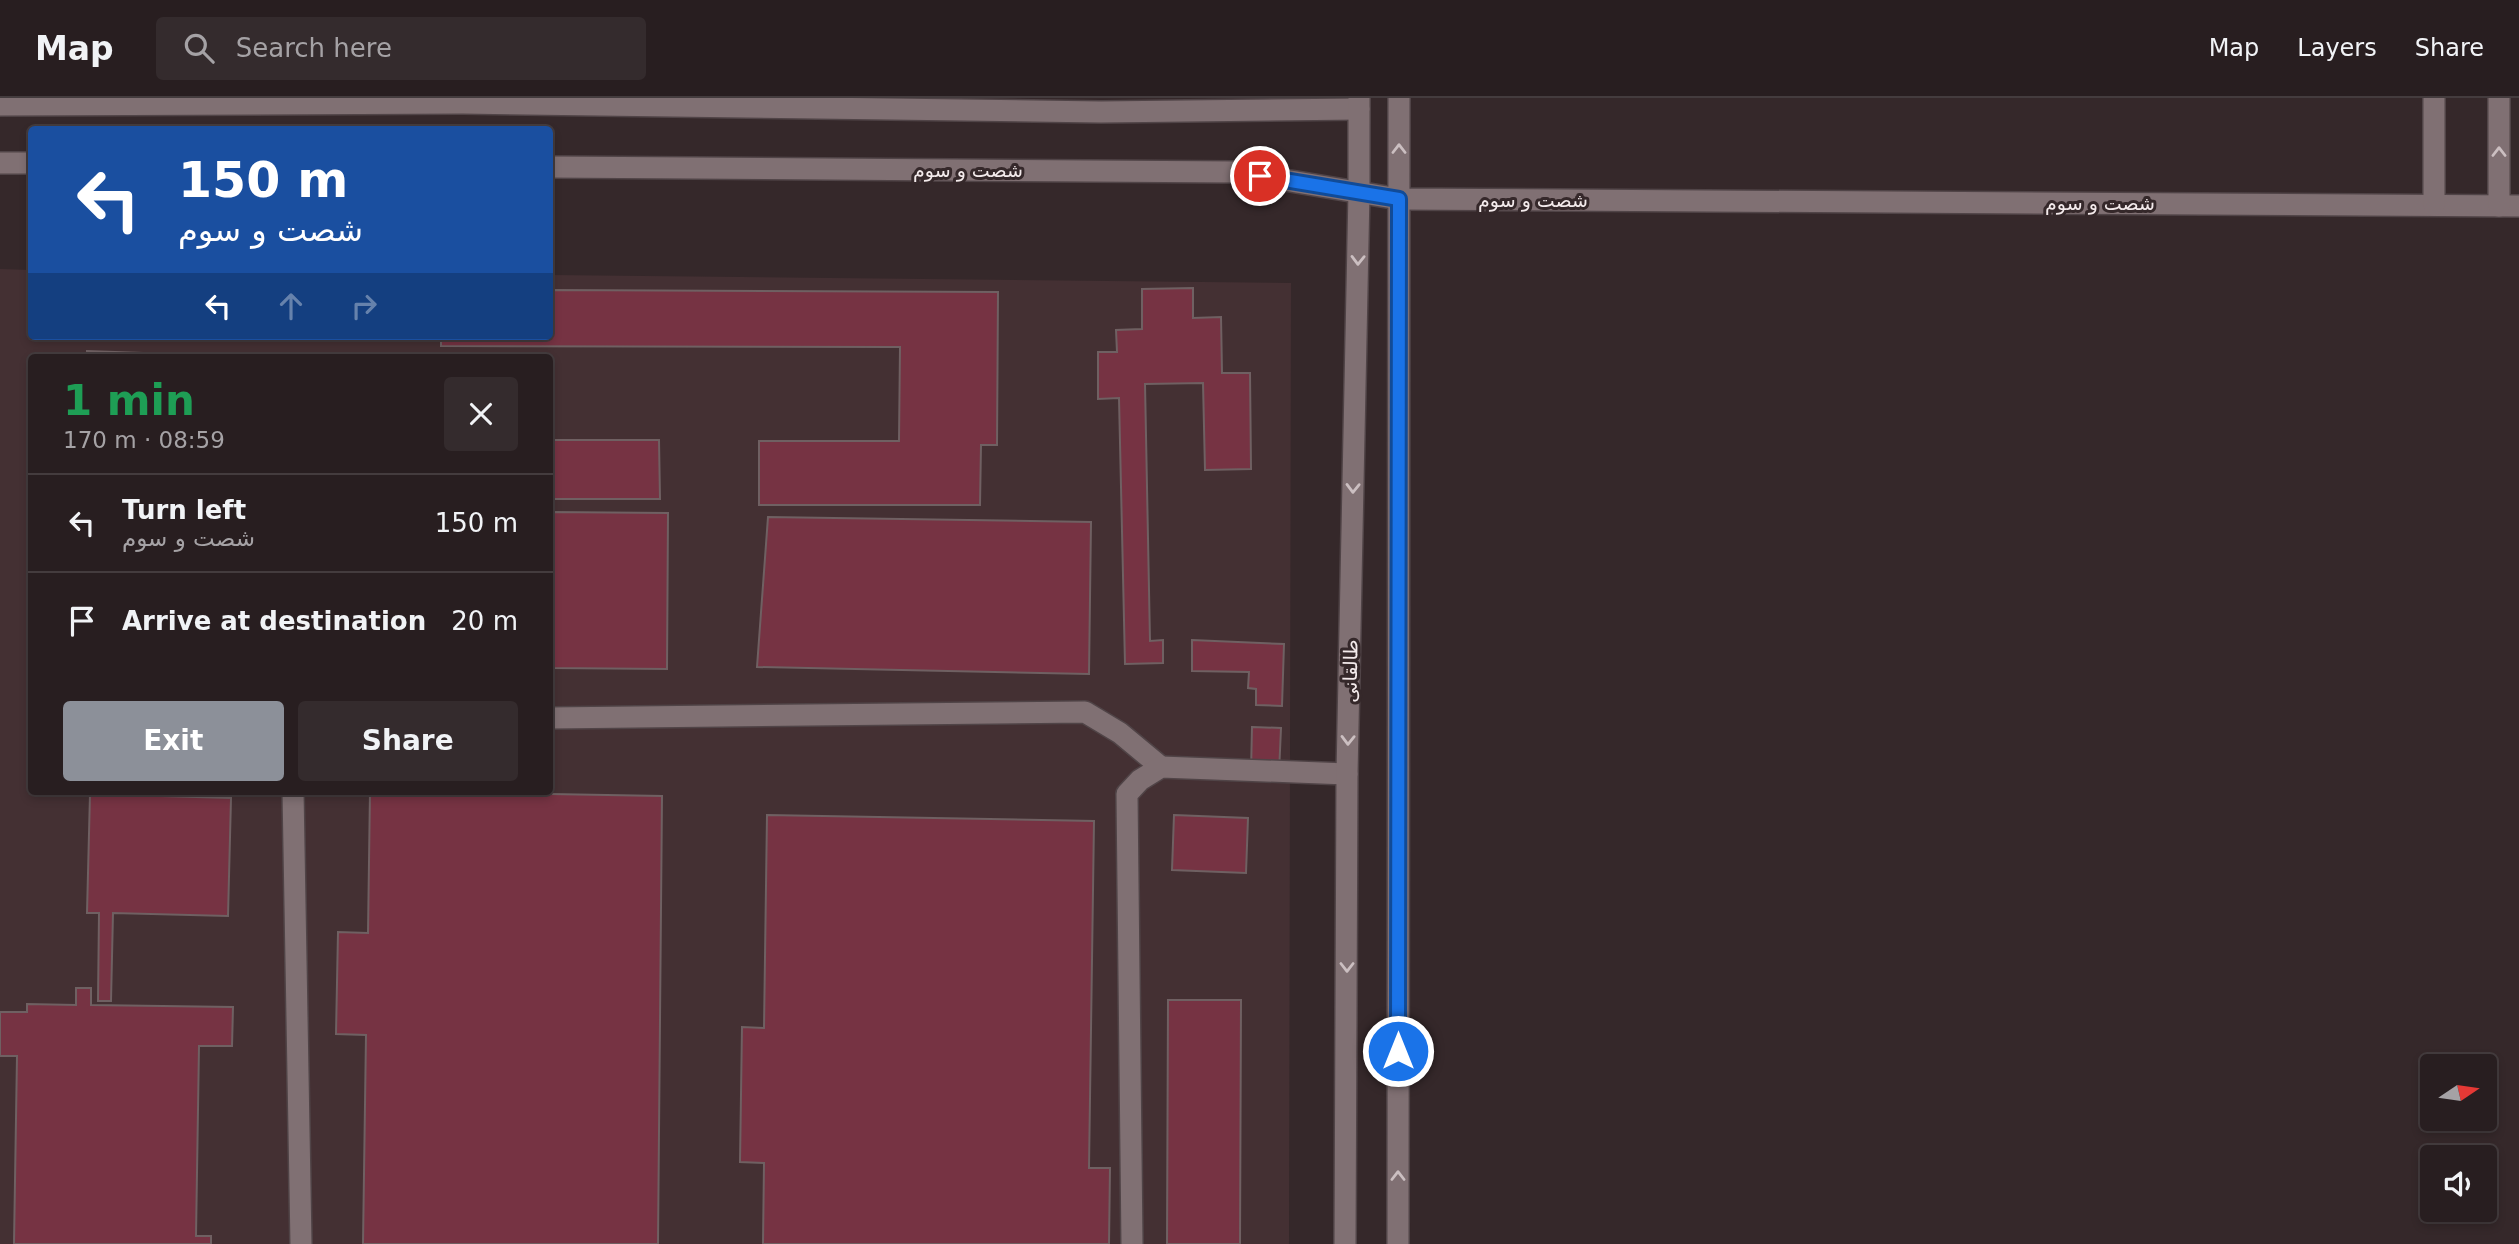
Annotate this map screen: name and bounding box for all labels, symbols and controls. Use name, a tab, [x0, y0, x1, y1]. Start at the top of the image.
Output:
search box	[156, 17, 646, 80]
text: Map	[35, 29, 114, 68]
icon: search	[180, 29, 218, 67]
text: Search here	[236, 33, 392, 63]
text: Map	[2209, 34, 2259, 62]
text: Layers	[2297, 34, 2377, 62]
text: Share	[2415, 34, 2484, 62]
one-way arrow	[1391, 143, 1407, 153]
pin	[1230, 146, 1290, 206]
one-way arrow	[2491, 146, 2507, 157]
text: 150 m	[178, 152, 348, 209]
icon: left	[63, 154, 154, 245]
icon: arrive	[1241, 157, 1279, 195]
street label: شصت و سوم	[913, 159, 1023, 182]
street label: شصت و سوم	[1478, 189, 1588, 212]
street label: شصت و سوم	[2045, 192, 2155, 215]
text: شصت و سوم	[178, 211, 363, 249]
one-way arrow	[1350, 256, 1366, 266]
icon: left	[199, 287, 237, 325]
icon: ahead	[272, 287, 310, 325]
icon: right	[345, 287, 383, 325]
text: 1 min	[63, 376, 195, 425]
button: close	[444, 377, 518, 451]
text: 170 m · 08:59	[63, 427, 225, 453]
one-way arrow	[1345, 483, 1361, 494]
text: Turn left	[122, 495, 246, 525]
icon: left	[63, 504, 101, 542]
text: 150 m	[435, 508, 518, 538]
text: شصت و سوم	[122, 525, 255, 551]
icon: arrive	[63, 602, 101, 640]
text: Arrive at destination	[122, 606, 426, 636]
text: 20 m	[451, 606, 518, 636]
street label: طالقانی	[1338, 639, 1362, 703]
button: Exit	[63, 701, 284, 781]
button: Share	[298, 701, 518, 781]
one-way arrow	[1340, 735, 1356, 746]
one-way arrow	[1339, 963, 1355, 973]
position arrow	[1361, 1014, 1435, 1088]
north arrow	[2420, 1054, 2497, 1130]
map controls	[2420, 1054, 2497, 1222]
button: sound	[2420, 1145, 2497, 1222]
one-way arrow	[1390, 1170, 1406, 1181]

